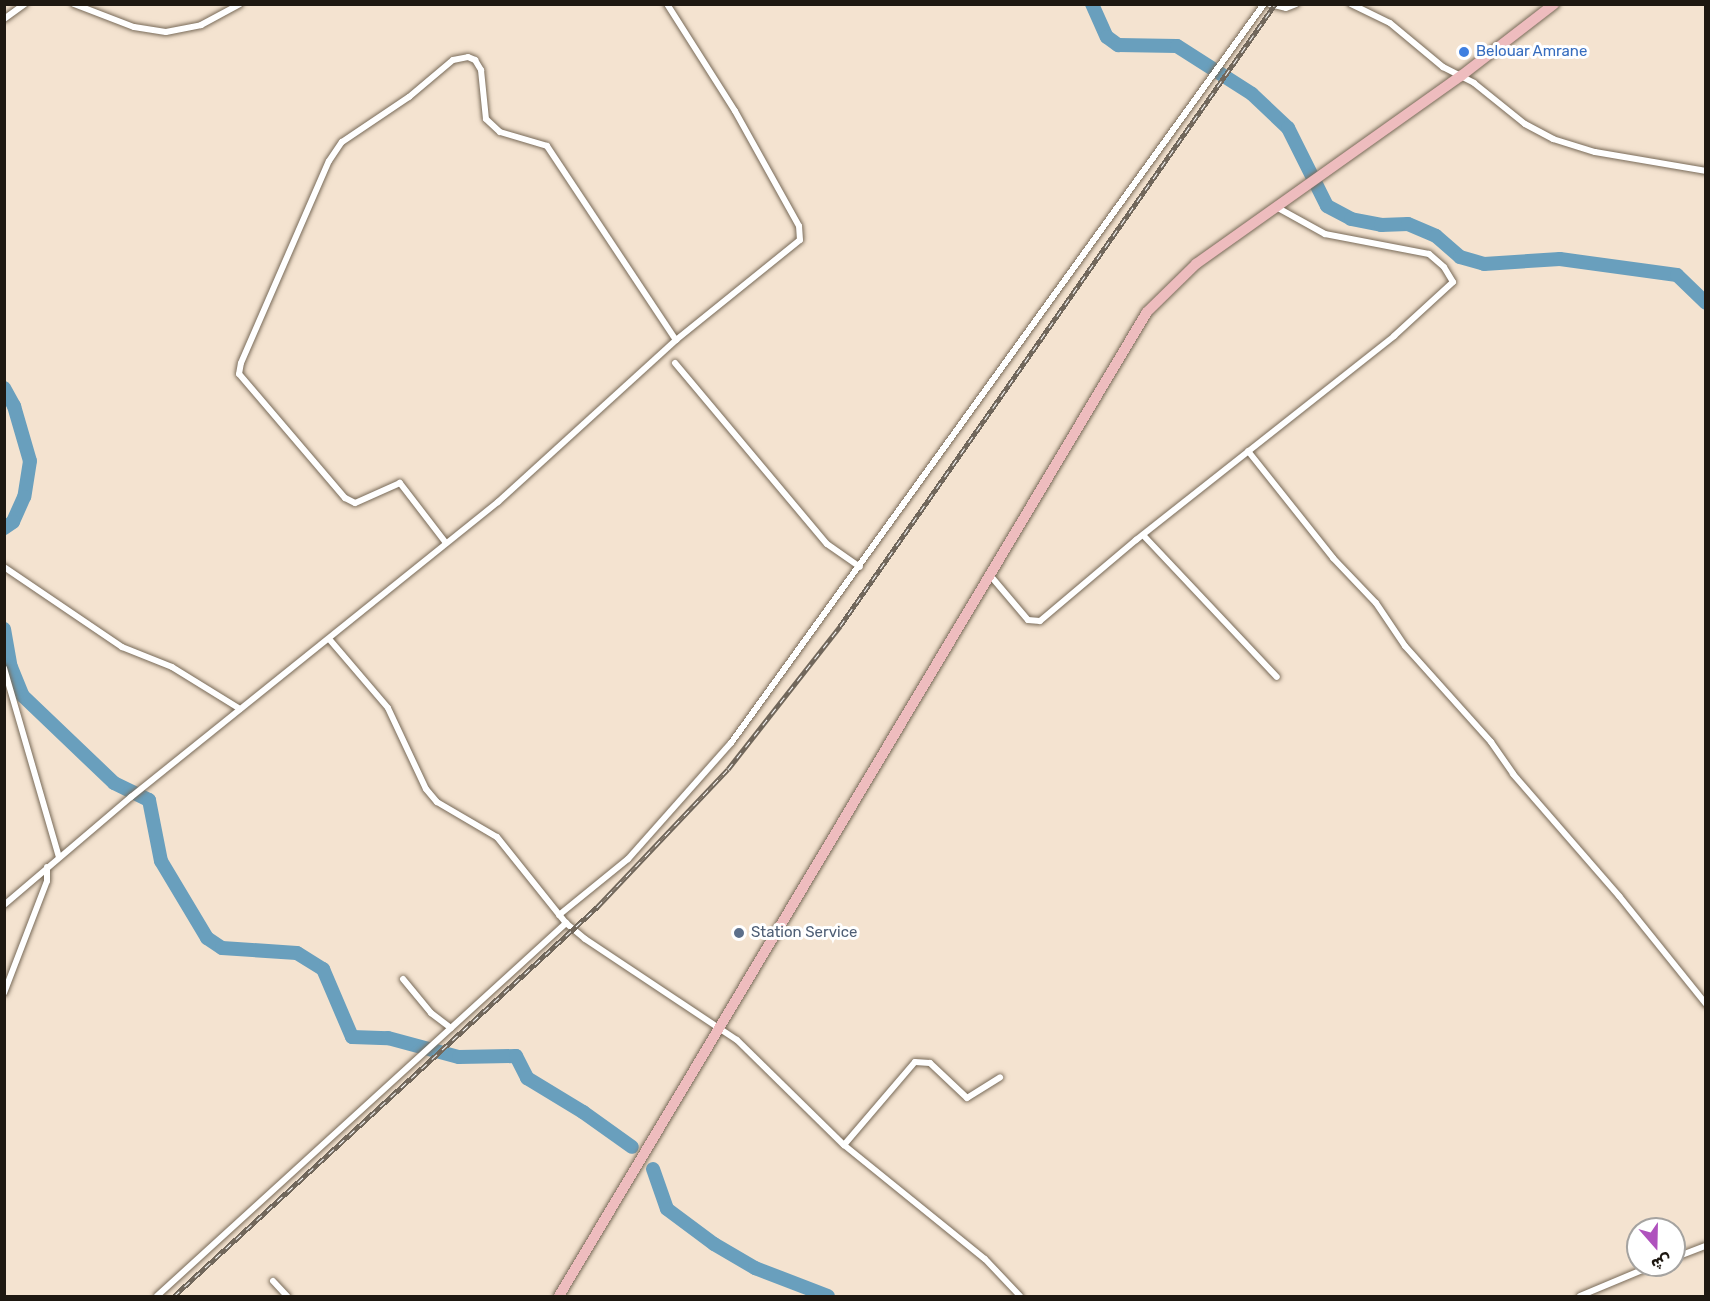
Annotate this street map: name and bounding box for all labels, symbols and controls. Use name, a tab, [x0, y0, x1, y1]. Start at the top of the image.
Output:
place label: Belouar Amrane	[1476, 43, 1588, 61]
marker: Belouar Amrane	[1457, 45, 1471, 59]
place label: Station Service	[751, 924, 857, 942]
marker: Station Service	[732, 926, 746, 940]
north arrow	[1626, 1217, 1686, 1277]
text: ش	[1649, 1250, 1674, 1275]

